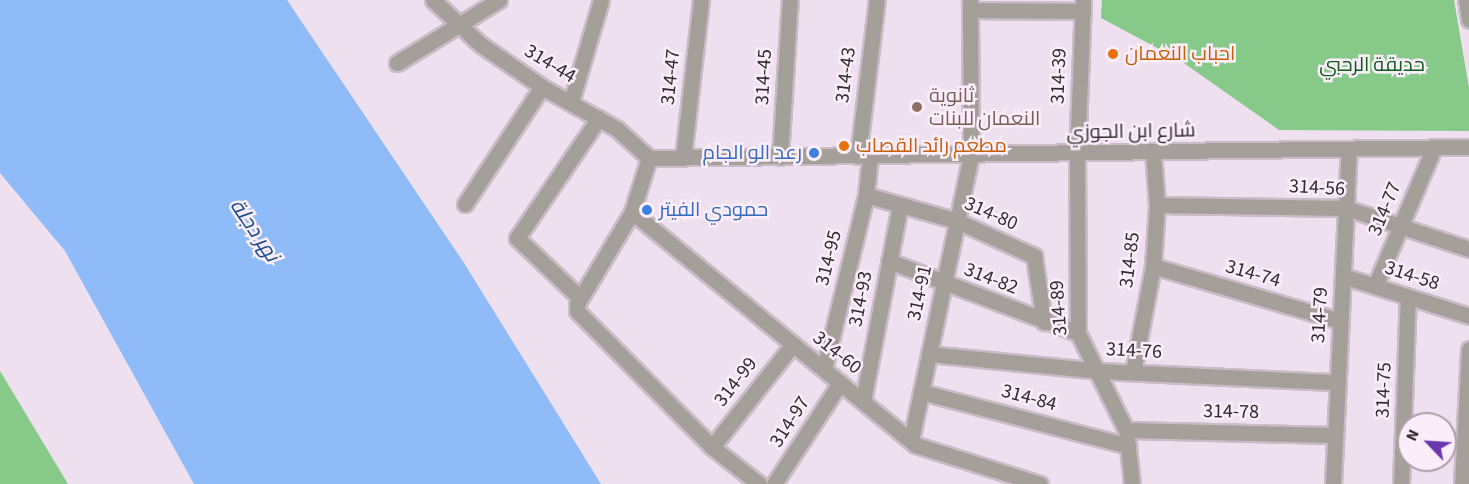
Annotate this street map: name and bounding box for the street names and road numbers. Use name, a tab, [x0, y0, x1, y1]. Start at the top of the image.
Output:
street label: 314-44	[520, 39, 580, 89]
street label: 314-43	[831, 46, 861, 104]
street label: 314-47	[656, 48, 686, 106]
street label: 314-45	[751, 48, 777, 106]
street label: 314-39	[1046, 48, 1072, 104]
street label: شارع ابن الجوزي	[1066, 119, 1196, 145]
street label: 314-56	[1288, 175, 1346, 201]
street label: 314-77	[1363, 179, 1407, 239]
street label: 314-80	[961, 192, 1021, 236]
street label: 314-95	[811, 228, 847, 288]
street label: 314-85	[1115, 231, 1145, 289]
street label: 314-74	[1223, 255, 1283, 293]
street label: 314-58	[1382, 256, 1442, 296]
street label: 314-82	[961, 258, 1021, 300]
street label: 314-91	[902, 263, 938, 323]
street label: 314-93	[844, 269, 878, 329]
street label: 314-89	[1045, 279, 1073, 337]
street label: 314-79	[1307, 286, 1333, 344]
street label: 314-60	[808, 326, 866, 380]
street label: 314-76	[1105, 338, 1163, 364]
street label: 314-99	[709, 353, 763, 411]
street label: 314-75	[1371, 362, 1397, 418]
street label: 314-84	[999, 379, 1059, 417]
street label: 314-97	[765, 392, 815, 452]
street label: 314-78	[1203, 400, 1259, 424]

